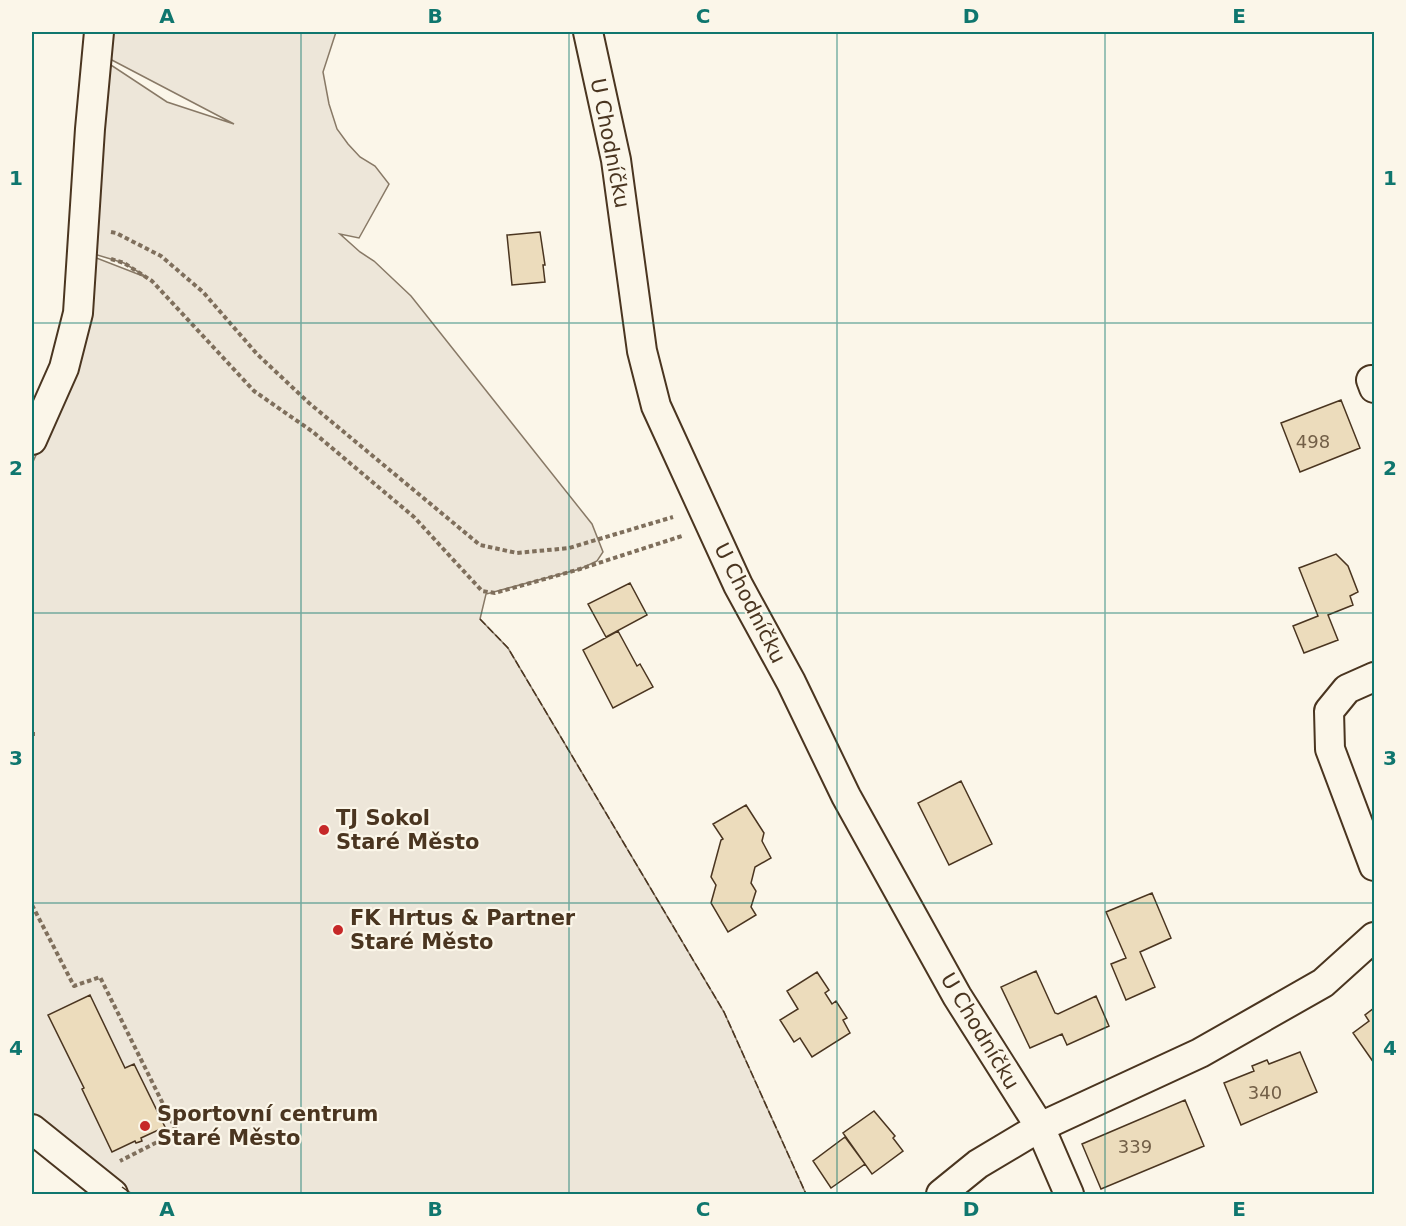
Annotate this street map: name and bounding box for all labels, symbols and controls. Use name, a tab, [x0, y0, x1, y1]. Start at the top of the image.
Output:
text: A	[159, 4, 175, 28]
text: B	[427, 4, 443, 28]
text: C	[696, 4, 710, 28]
text: D	[963, 4, 979, 28]
text: E	[1232, 4, 1246, 28]
street label: U Chodníčku	[586, 76, 634, 210]
text: 1	[9, 166, 23, 190]
text: 1	[1383, 166, 1397, 190]
house number: 498	[1296, 431, 1330, 452]
text: 2	[9, 456, 23, 480]
text: 2	[1383, 456, 1397, 480]
street label: U Chodníčku	[709, 539, 791, 667]
text: 3	[9, 746, 23, 770]
text: 3	[1383, 746, 1397, 770]
place label: TJ Sokol Staré Město	[336, 806, 479, 854]
marker: TJ Sokol Staré Město	[317, 823, 331, 837]
place label: FK Hrtus & Partner Staré Město	[350, 906, 576, 954]
marker: FK Hrtus & Partner Staré Město	[331, 923, 345, 937]
street label: U Chodníčku	[936, 968, 1024, 1094]
text: 4	[9, 1036, 23, 1060]
text: 4	[1383, 1036, 1397, 1060]
house number: 340	[1248, 1082, 1282, 1103]
place label: Sportovní centrum Staré Město	[157, 1102, 378, 1150]
marker: Sportovní centrum Staré Město	[138, 1119, 152, 1133]
house number: 339	[1118, 1136, 1152, 1157]
text: A	[159, 1197, 175, 1221]
text: B	[427, 1197, 443, 1221]
text: C	[696, 1197, 710, 1221]
text: D	[963, 1197, 979, 1221]
text: E	[1232, 1197, 1246, 1221]

